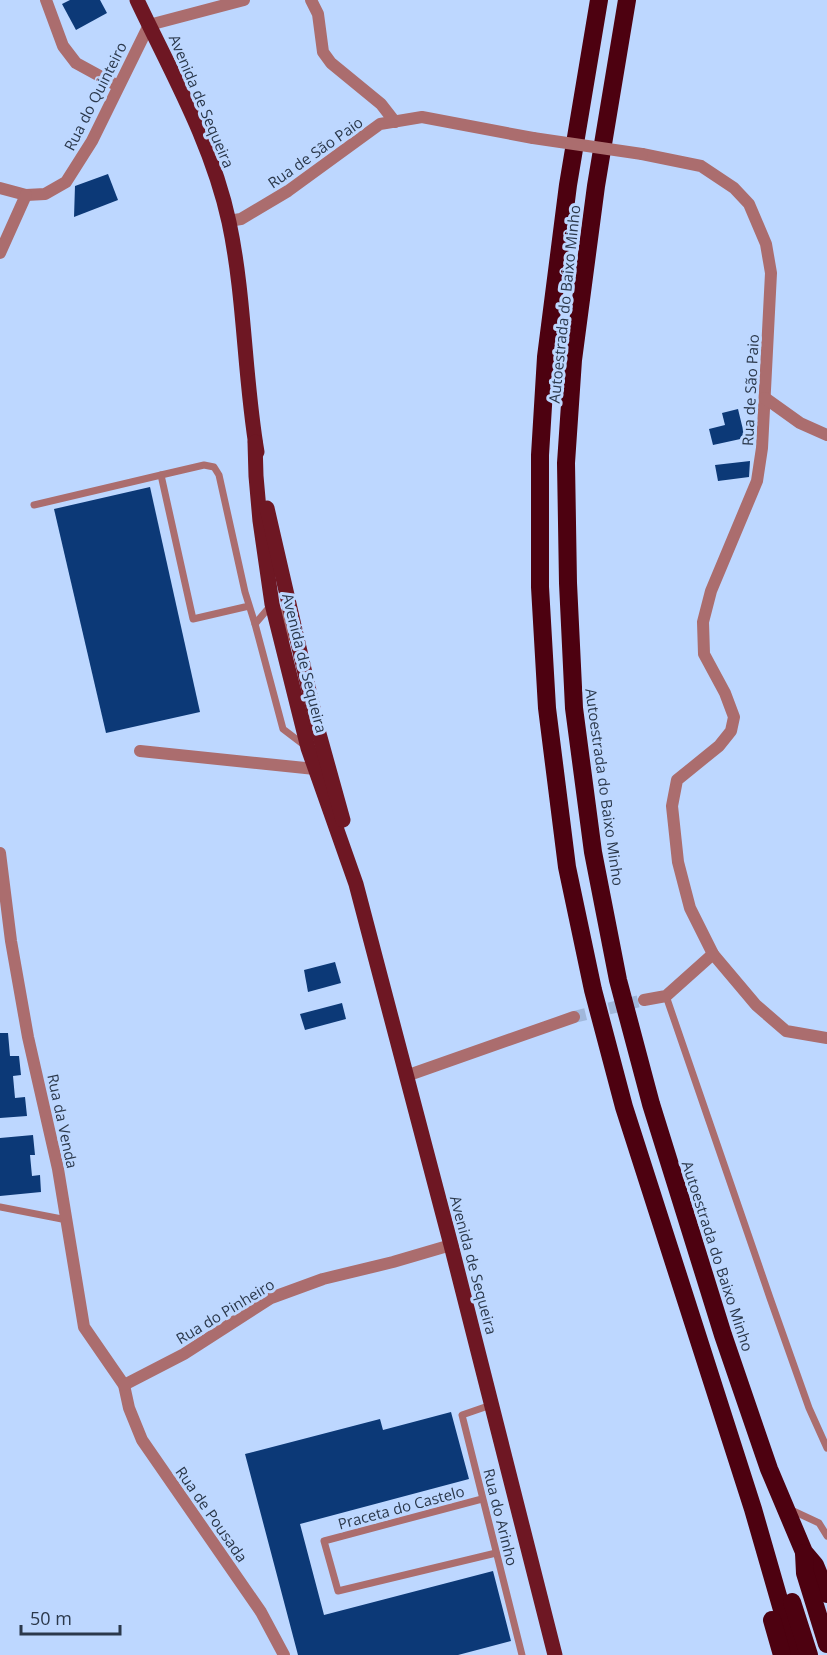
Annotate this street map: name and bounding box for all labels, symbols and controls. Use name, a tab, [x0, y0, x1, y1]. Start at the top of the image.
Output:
street label: Avenida de Sequeira	[165, 31, 239, 171]
street label: Rua do Quinteiro	[59, 38, 131, 154]
street label: Rua de São Paio	[263, 112, 367, 192]
street label: Autoestrada do Baixo Minho	[544, 204, 584, 404]
street label: Rua de São Paio	[737, 334, 763, 446]
street label: Avenida de Sequeira	[278, 591, 332, 735]
street label: Autoestrada do Baixo Minho	[581, 687, 629, 887]
street label: Rua da Venda	[43, 1072, 83, 1170]
street label: Autoestrada do Baixo Minho	[678, 1158, 758, 1354]
street label: Avenida de Sequeira	[446, 1193, 502, 1337]
street label: Rua do Pinheiro	[172, 1274, 278, 1348]
street label: Rua de Pousada	[172, 1462, 252, 1566]
street label: Rua do Arinho	[479, 1466, 523, 1568]
street label: Praceta do Castelo	[335, 1480, 467, 1534]
scale bar	[21, 1598, 120, 1636]
text: 50 m	[30, 1606, 72, 1630]

